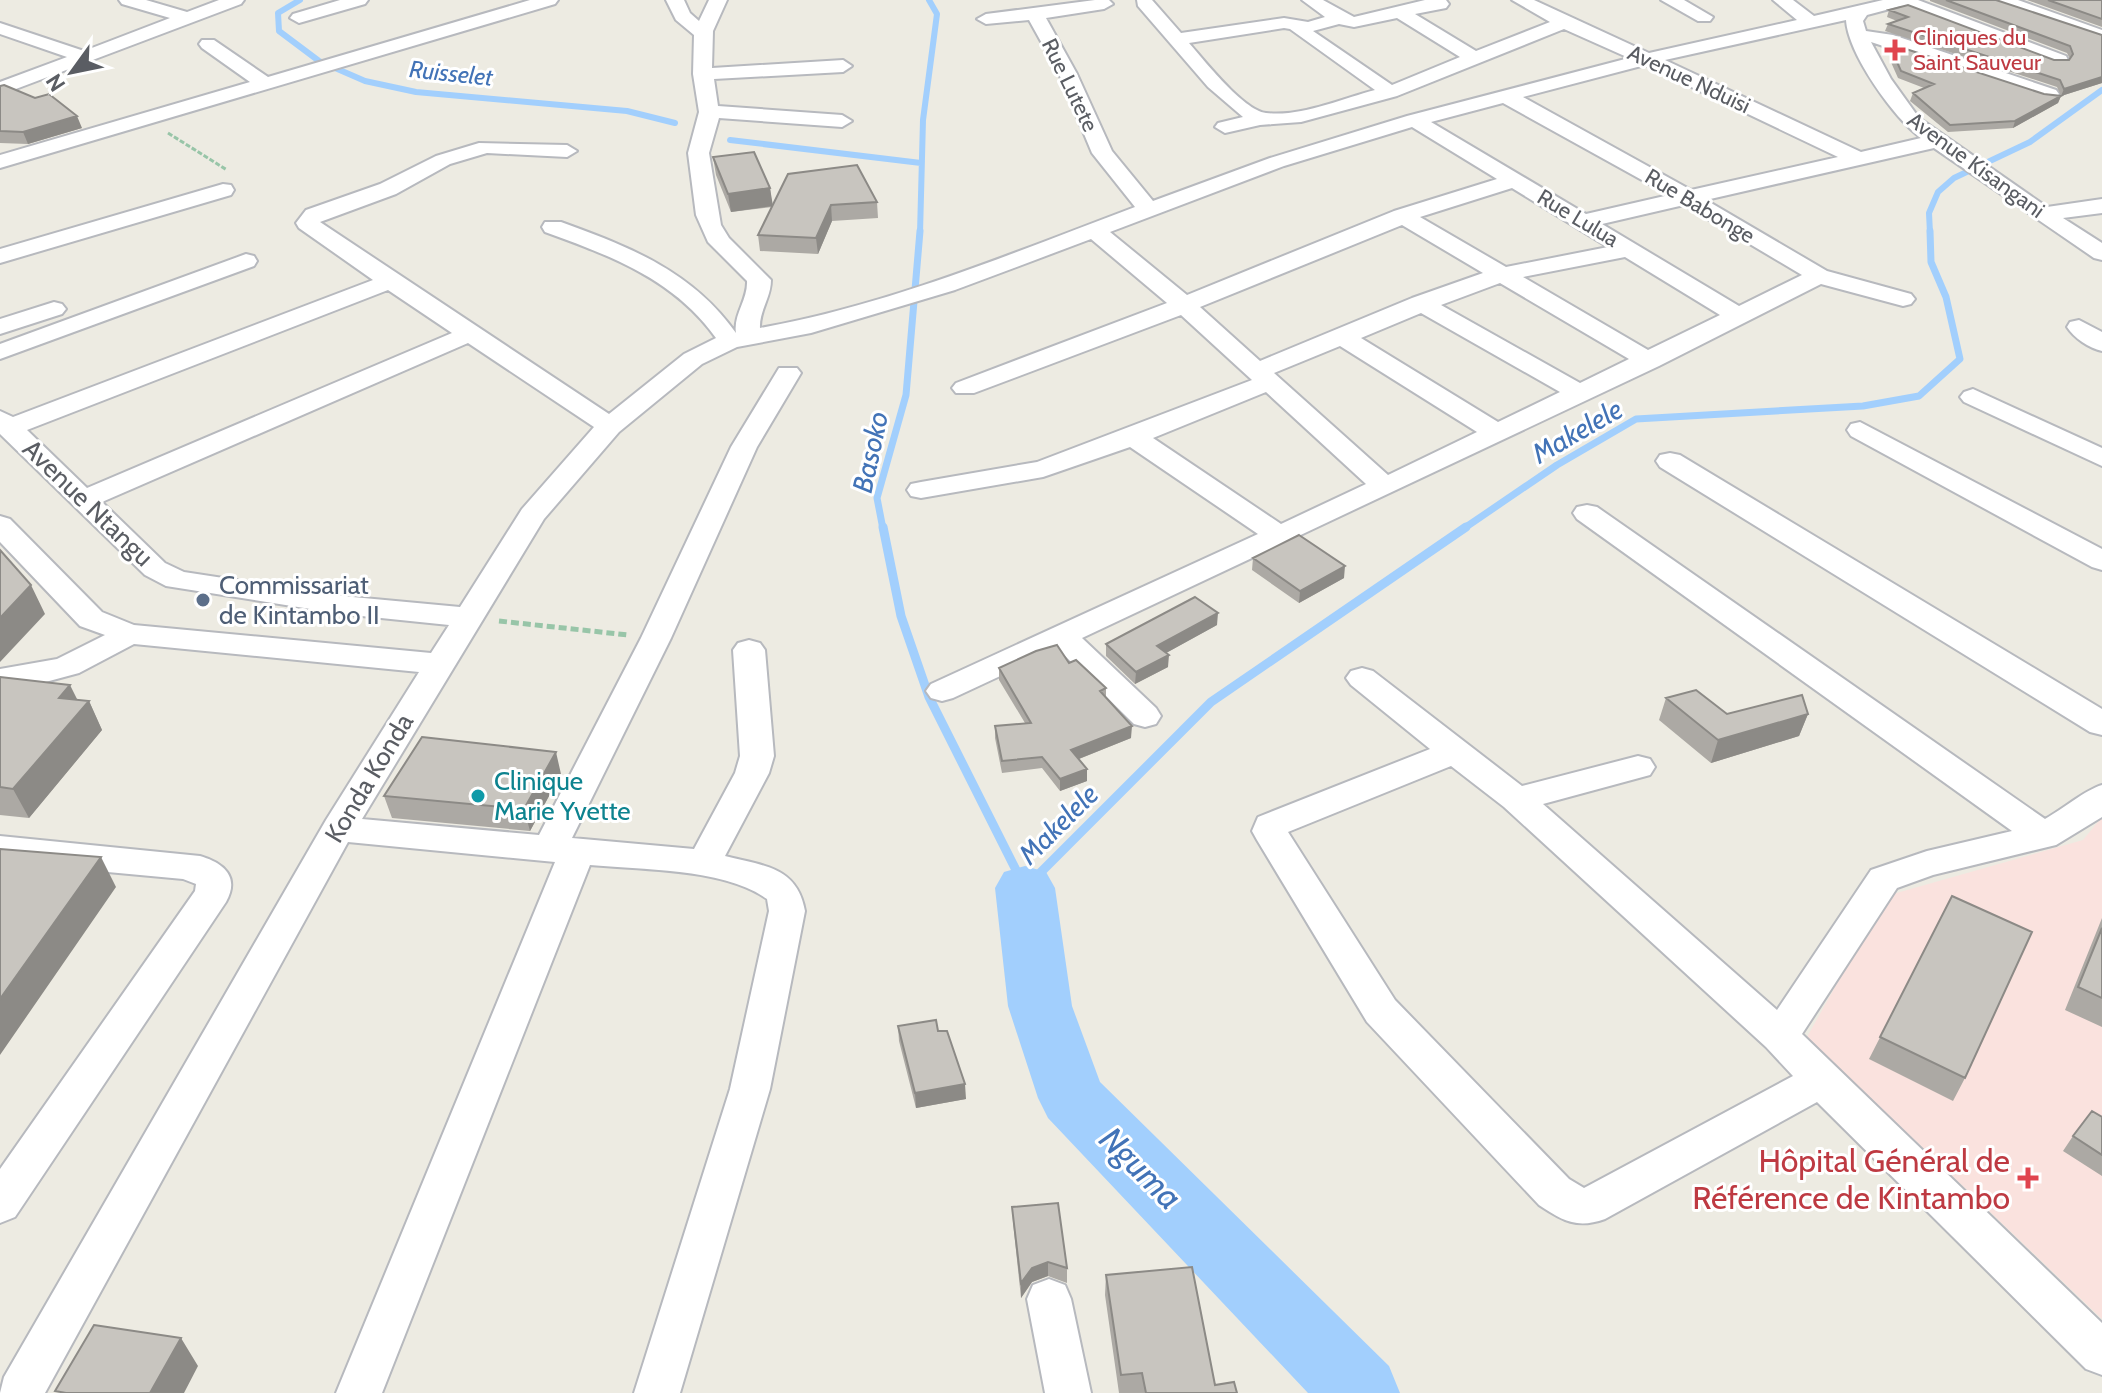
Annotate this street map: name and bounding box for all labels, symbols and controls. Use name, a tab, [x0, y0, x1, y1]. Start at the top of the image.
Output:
place label: Cliniques du Saint Sauveur	[1913, 24, 2041, 76]
north arrow	[32, 32, 112, 112]
street label: Rue Lutete	[1036, 34, 1104, 136]
street label: Avenue Nduisi	[1623, 39, 1755, 119]
marker: Cliniques du Saint Sauveur	[1884, 39, 1906, 61]
water label: Ruisselet	[408, 54, 495, 92]
text: N	[40, 69, 71, 96]
street label: Avenue Kisangani	[1902, 106, 2050, 224]
street label: Rue Babonge	[1640, 163, 1760, 249]
street label: Rue Lulua	[1532, 183, 1624, 253]
water label: Makelele	[1525, 391, 1628, 471]
water label: Basoko	[845, 408, 895, 496]
street label: Avenue Ntangu	[16, 433, 160, 573]
place label: Commissariat de Kintambo II	[219, 569, 380, 631]
marker: Commissariat de Kintambo II	[194, 591, 212, 609]
street label: Konda Konda	[318, 707, 420, 848]
place label: Clinique Marie Yvette	[494, 765, 631, 827]
water label: Makelele	[1010, 777, 1105, 872]
marker: Clinique Marie Yvette	[469, 787, 487, 805]
water label: Nguma	[1091, 1118, 1191, 1218]
place label: Hôpital Général de Référence de Kintambo	[1692, 1141, 2010, 1217]
marker: Hôpital Général de Référence de Kintambo	[2017, 1167, 2039, 1189]

